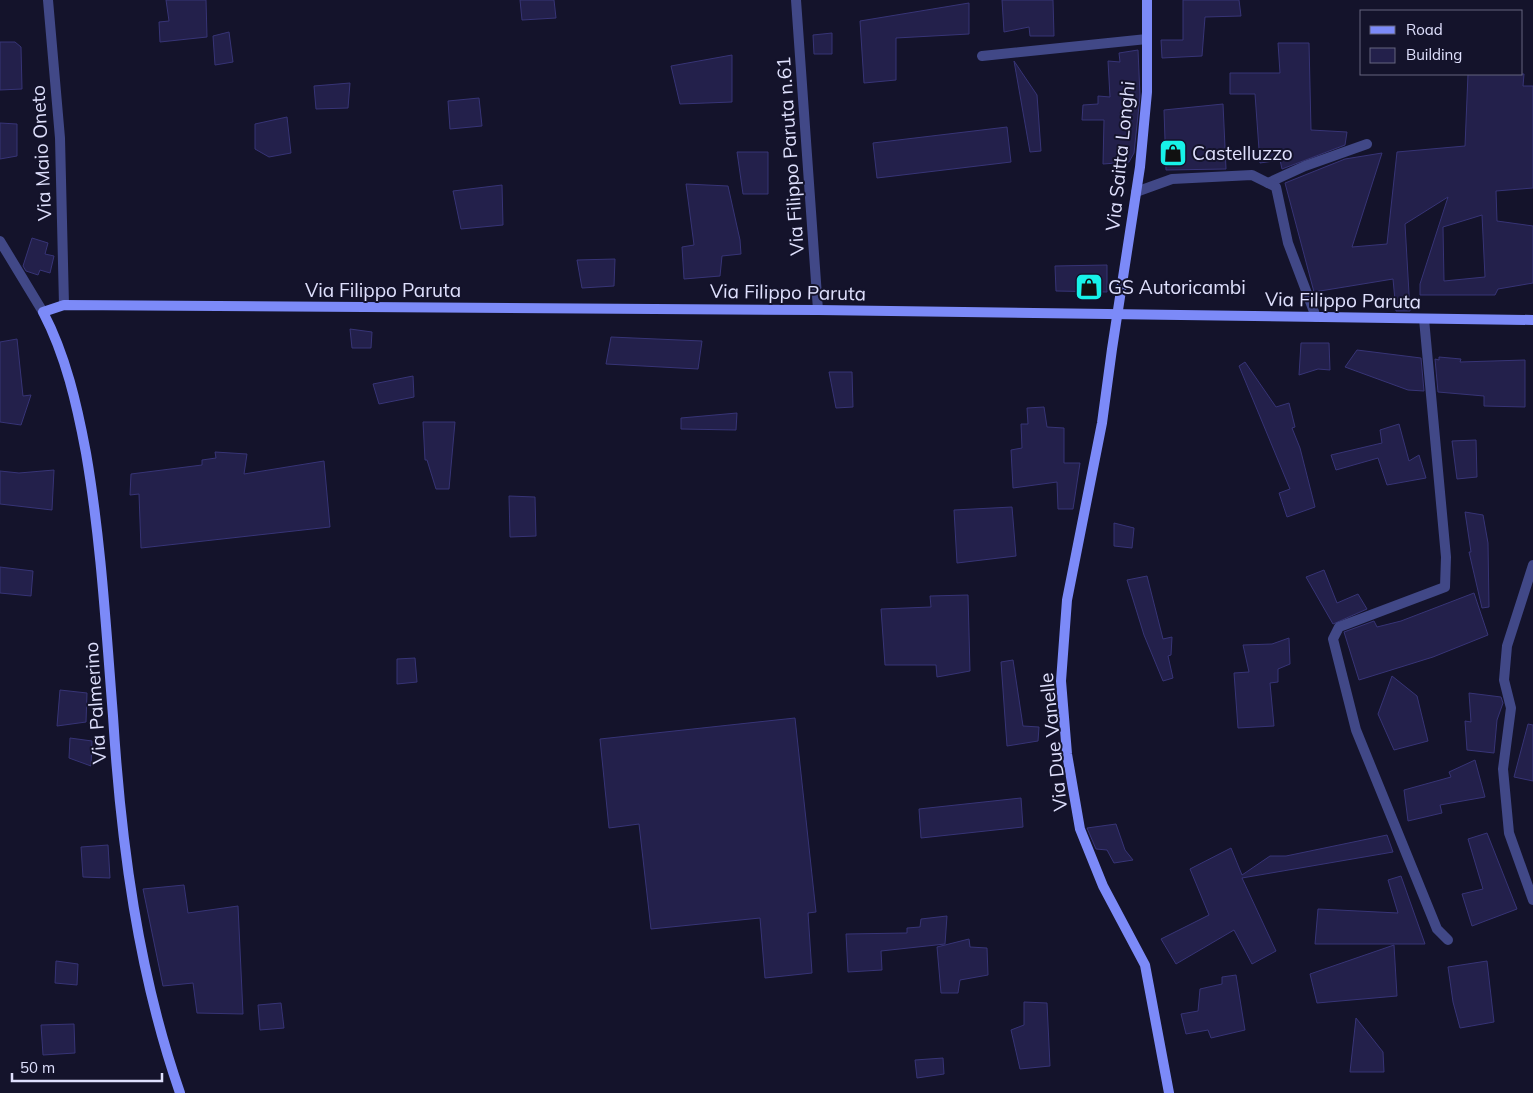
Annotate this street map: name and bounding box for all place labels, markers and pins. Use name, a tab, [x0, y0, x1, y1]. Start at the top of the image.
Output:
shop icon: Castelluzzo	[1158, 138, 1188, 168]
place label: Castelluzzo	[1192, 141, 1293, 165]
shop icon: GS Autoricambi	[1074, 272, 1104, 302]
place label: GS Autoricambi	[1108, 275, 1246, 299]

